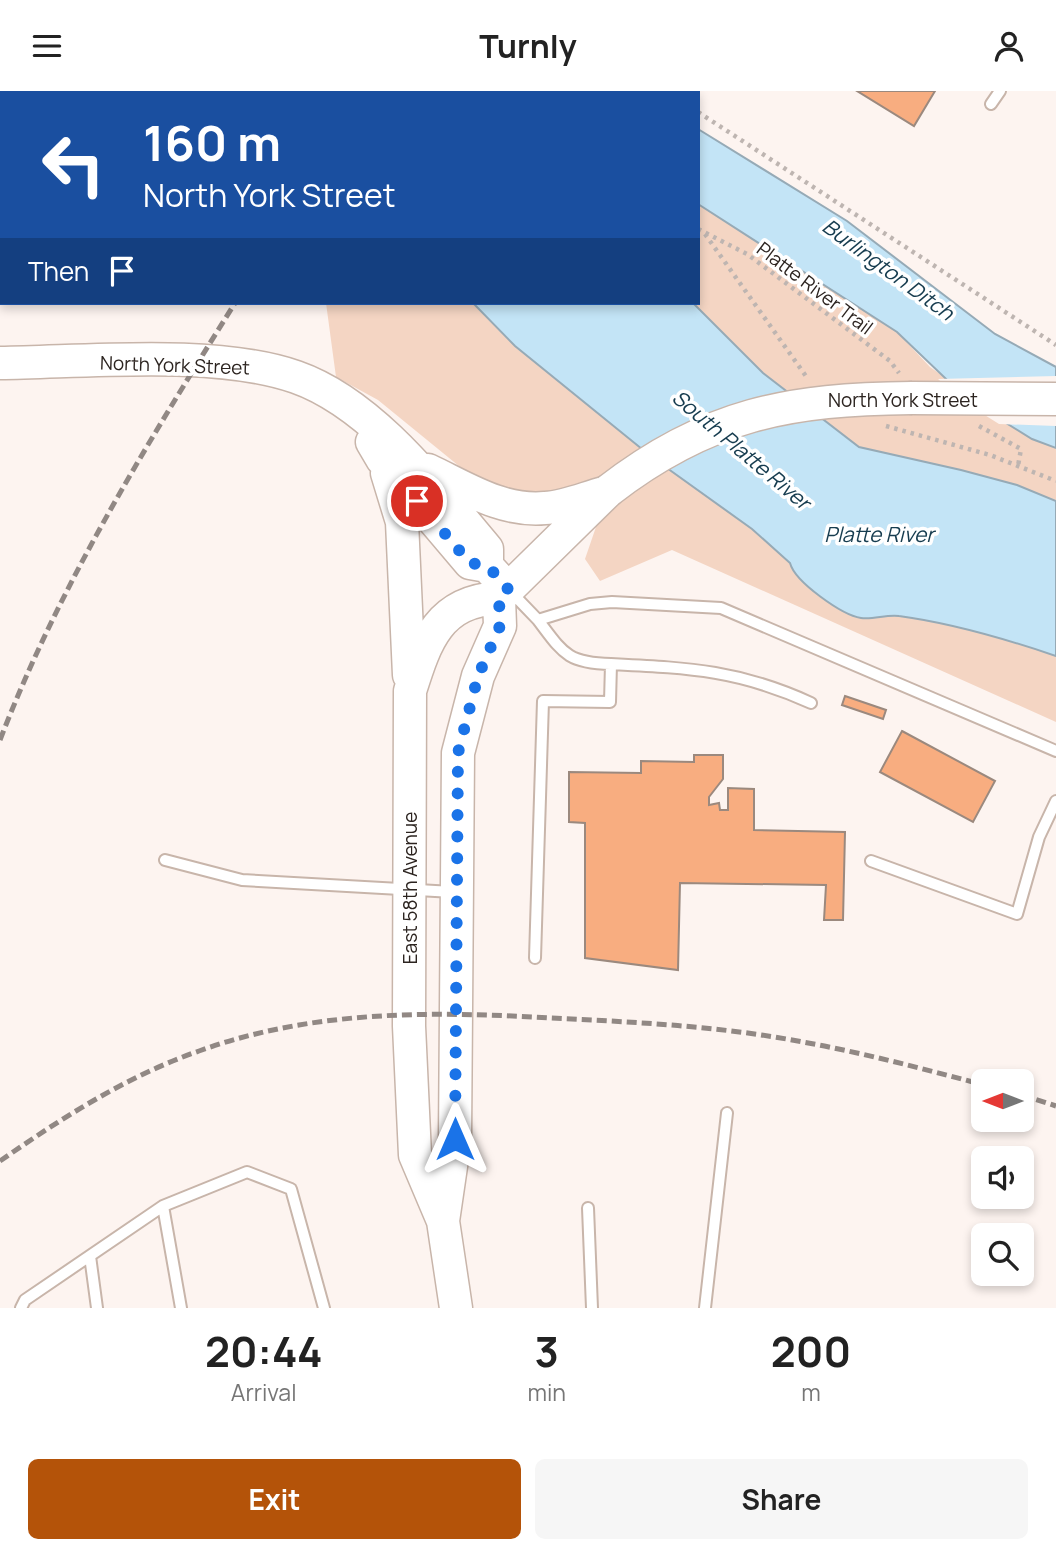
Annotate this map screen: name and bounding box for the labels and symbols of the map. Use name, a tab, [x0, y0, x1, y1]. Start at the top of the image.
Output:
water label: Burlington Ditch	[817, 212, 961, 327]
street label: Platte River Trail	[752, 236, 878, 340]
street label: North York Street	[100, 349, 250, 381]
water label: South Platte River	[667, 383, 819, 517]
street label: North York Street	[828, 387, 978, 413]
pin	[387, 471, 447, 531]
water label: Platte River	[824, 520, 936, 548]
street label: East 58th Avenue	[397, 812, 423, 964]
north arrow	[971, 1069, 1034, 1132]
position arrow	[418, 1102, 492, 1176]

